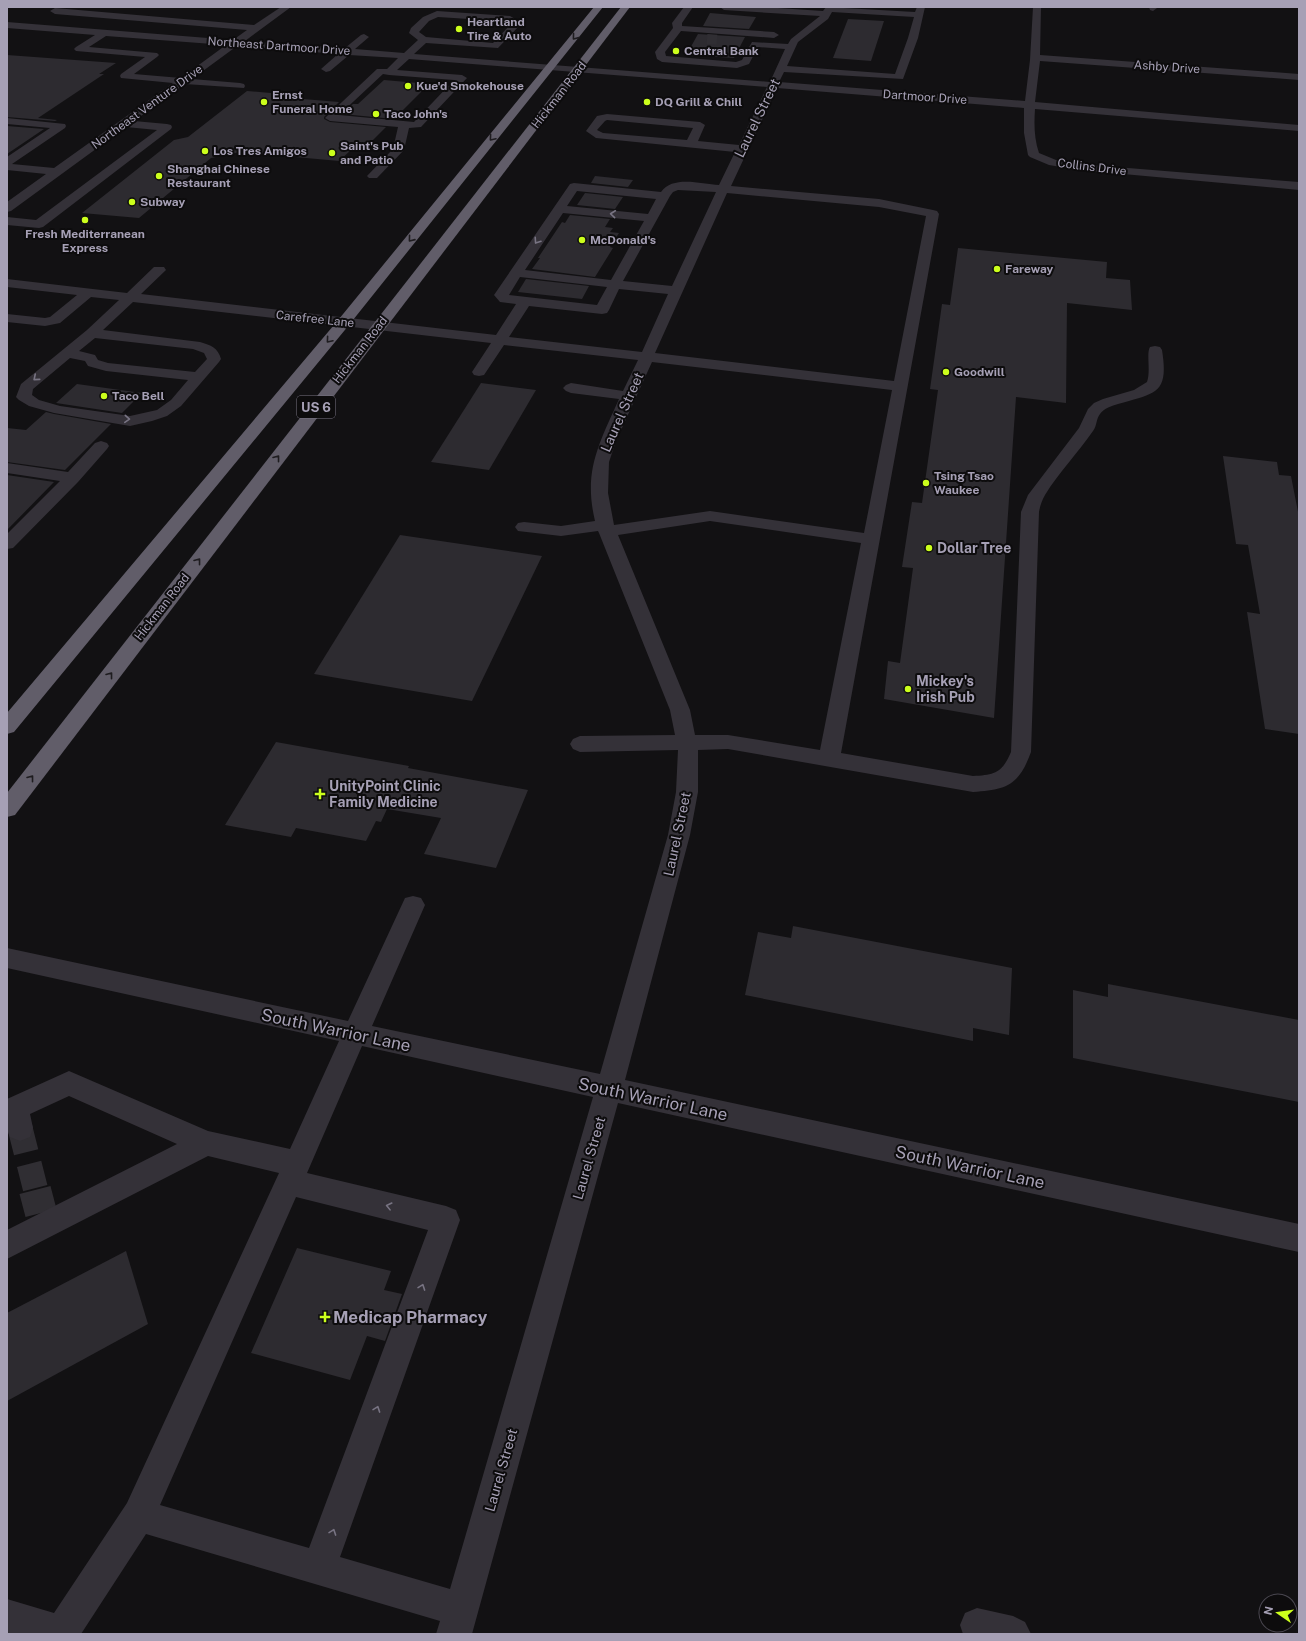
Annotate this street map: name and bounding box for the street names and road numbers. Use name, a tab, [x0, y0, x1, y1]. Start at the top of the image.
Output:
street label: Northeast Dartmoor Drive	[207, 34, 351, 58]
street label: Ashby Drive	[1133, 58, 1201, 76]
street label: Hickman Road	[529, 59, 589, 131]
street label: Northeast Venture Drive	[89, 62, 205, 152]
street label: Laurel Street	[731, 76, 783, 160]
street label: Dartmoor Drive	[882, 87, 968, 107]
street label: Collins Drive	[1057, 156, 1128, 178]
street label: Carefree Lane	[275, 308, 355, 330]
street label: Hickman Road	[330, 314, 390, 386]
street label: Laurel Street	[597, 370, 647, 454]
road number: US 6	[297, 396, 335, 418]
street label: Hickman Road	[132, 571, 192, 643]
street label: Laurel Street	[660, 790, 694, 878]
street label: South Warrior Lane	[260, 1004, 412, 1056]
street label: South Warrior Lane	[577, 1073, 729, 1125]
street label: Laurel Street	[570, 1115, 608, 1201]
street label: South Warrior Lane	[894, 1141, 1046, 1193]
street label: Laurel Street	[482, 1427, 520, 1513]

